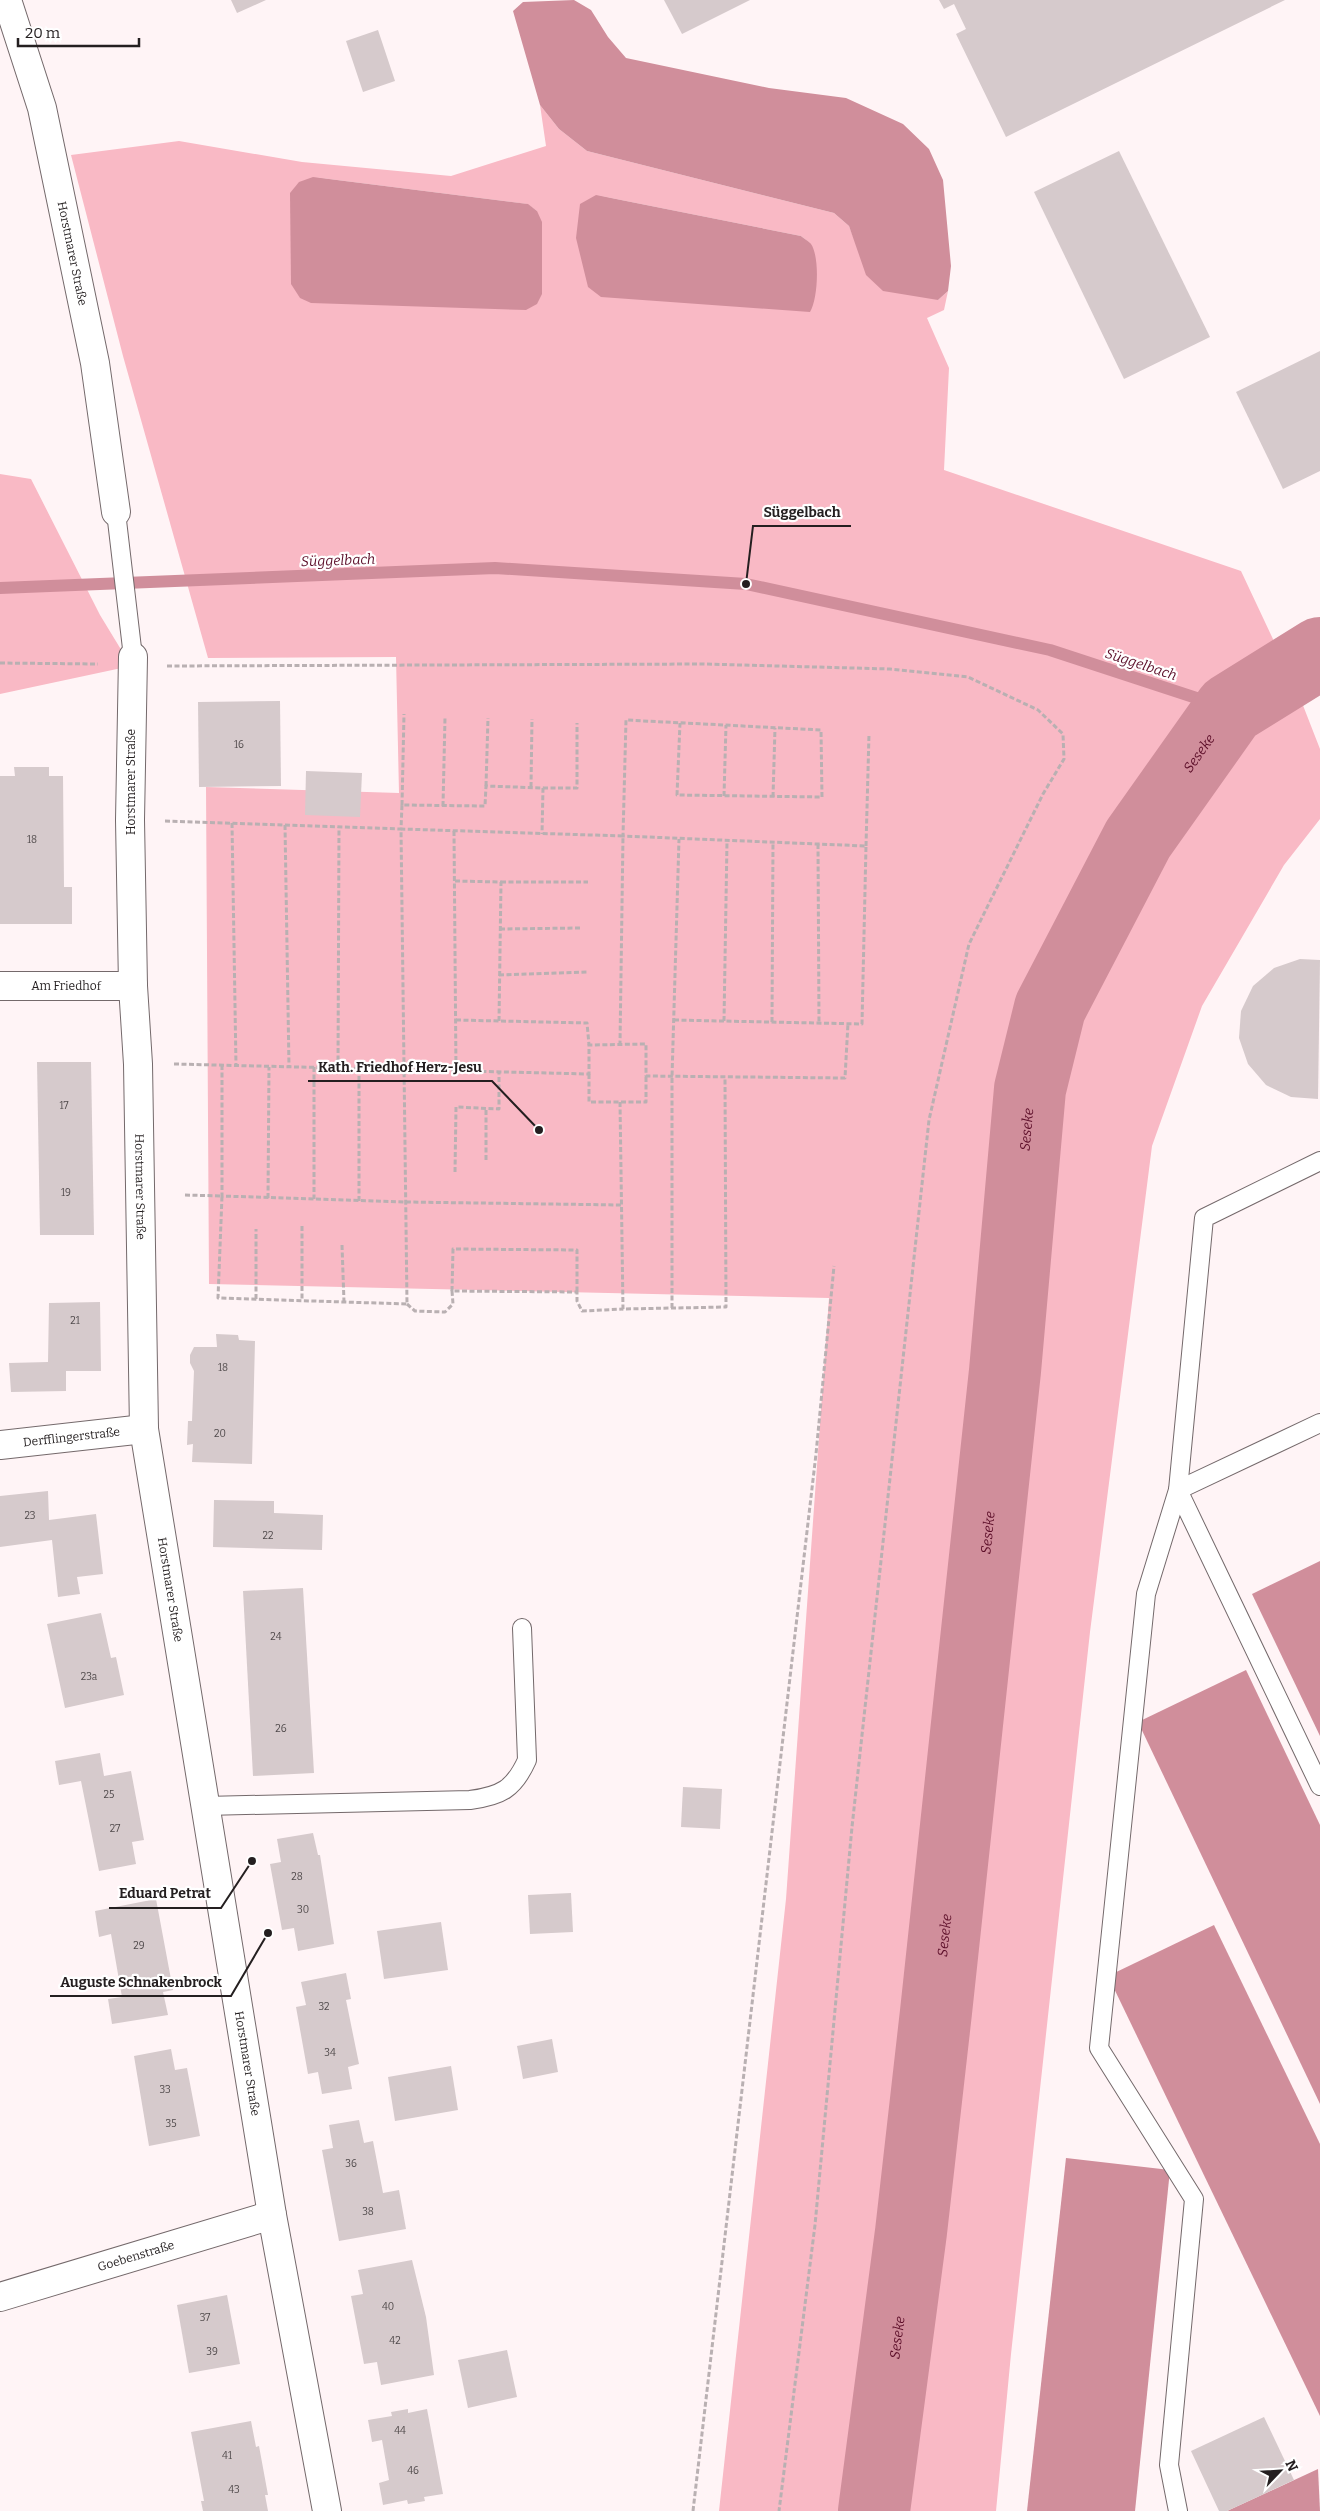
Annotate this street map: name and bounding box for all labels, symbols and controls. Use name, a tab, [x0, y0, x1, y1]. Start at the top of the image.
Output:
scale bar	[18, 15, 139, 47]
text: 20 m	[25, 24, 61, 42]
street label: Horstmarer Straße	[55, 200, 90, 307]
callout: Süggelbach	[753, 497, 851, 526]
text: Süggelbach	[763, 504, 841, 521]
water label: Süggelbach	[301, 551, 375, 570]
water label: Süggelbach	[1103, 645, 1179, 684]
street label: Horstmarer Straße	[124, 729, 138, 835]
water label: Seseke	[1180, 731, 1219, 776]
house number: 16	[234, 739, 244, 751]
house number: 18	[27, 834, 37, 846]
street label: Am Friedhof	[31, 979, 102, 993]
callout: Kath. Friedhof Herz-Jesu	[308, 1052, 492, 1081]
text: Kath. Friedhof Herz-Jesu	[318, 1059, 482, 1076]
house number: 17	[60, 1100, 68, 1112]
water label: Seseke	[1017, 1107, 1037, 1152]
street label: Horstmarer Straße	[132, 1134, 148, 1240]
house number: 19	[61, 1187, 71, 1199]
house number: 21	[70, 1315, 80, 1327]
house number: 18	[218, 1362, 228, 1374]
street label: Derfflingerstraße	[22, 1425, 121, 1449]
house number: 20	[214, 1428, 226, 1440]
house number: 23	[24, 1510, 36, 1522]
water label: Seseke	[977, 1510, 999, 1555]
house number: 22	[263, 1530, 273, 1542]
street label: Horstmarer Straße	[155, 1536, 186, 1643]
house number: 24	[270, 1631, 282, 1643]
house number: 23a	[81, 1671, 98, 1683]
house number: 26	[275, 1723, 287, 1735]
house number: 25	[104, 1789, 114, 1801]
house number: 27	[110, 1823, 120, 1835]
house number: 28	[291, 1871, 303, 1883]
callout: Eduard Petrat	[109, 1879, 221, 1908]
text: Eduard Petrat	[119, 1885, 211, 1902]
house number: 30	[297, 1904, 309, 1916]
water label: Seseke	[934, 1913, 956, 1958]
house number: 29	[133, 1940, 145, 1952]
callout: Auguste Schnakenbrock	[50, 1967, 231, 1996]
text: Auguste Schnakenbrock	[60, 1974, 223, 1991]
house number: 32	[318, 2001, 330, 2013]
street label: Horstmarer Straße	[232, 2010, 263, 2117]
house number: 34	[324, 2047, 336, 2059]
house number: 33	[159, 2084, 171, 2096]
house number: 35	[165, 2118, 177, 2130]
house number: 36	[345, 2158, 357, 2170]
house number: 38	[362, 2206, 374, 2218]
street label: Goebenstraße	[96, 2238, 176, 2274]
house number: 40	[382, 2301, 394, 2313]
house number: 37	[200, 2312, 210, 2324]
water label: Seseke	[886, 2315, 909, 2360]
house number: 42	[389, 2335, 401, 2347]
house number: 39	[206, 2346, 218, 2358]
house number: 44	[394, 2425, 406, 2437]
north arrow	[1255, 2446, 1305, 2496]
house number: 41	[222, 2450, 232, 2462]
text: N	[1281, 2457, 1301, 2474]
house number: 46	[407, 2465, 419, 2477]
house number: 43	[228, 2484, 240, 2496]

